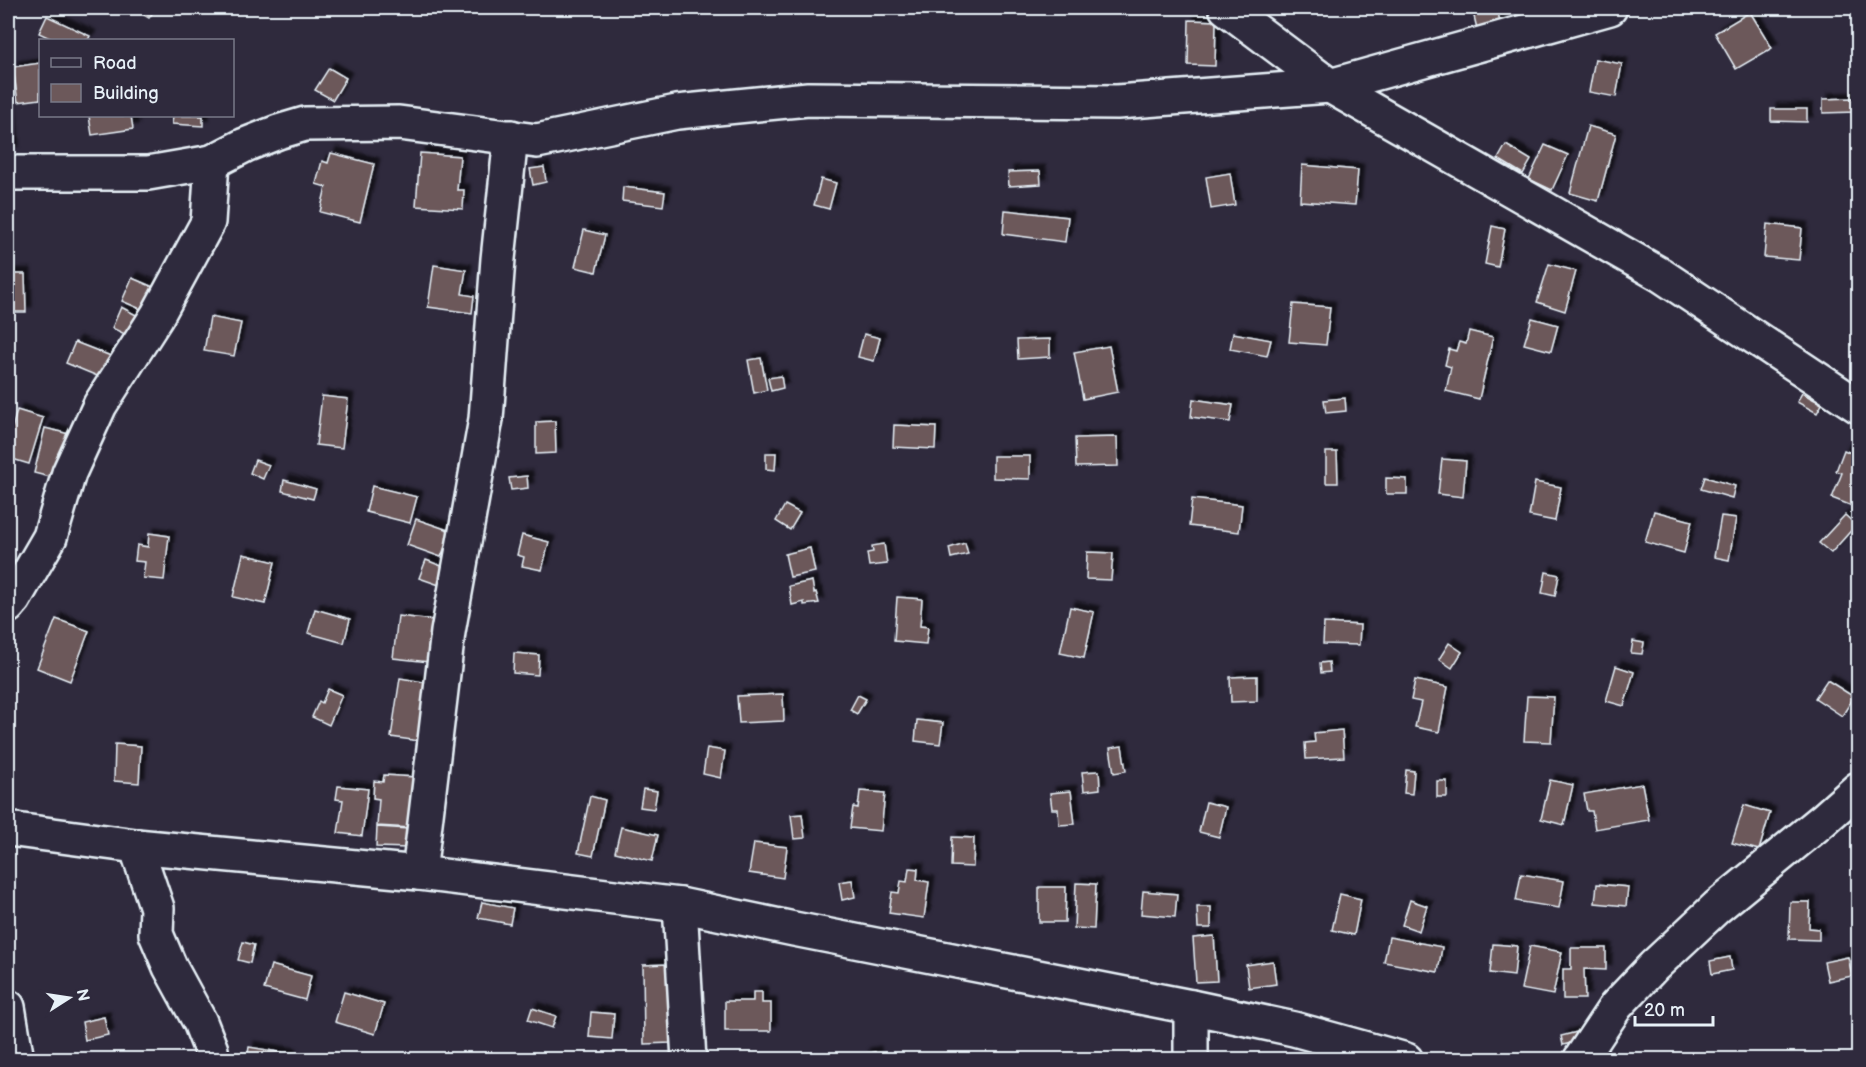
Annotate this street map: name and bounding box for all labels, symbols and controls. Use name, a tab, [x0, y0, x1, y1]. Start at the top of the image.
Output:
legend	[39, 39, 234, 117]
text: Road	[93, 53, 137, 74]
text: Building	[93, 83, 159, 104]
north arrow	[39, 968, 99, 1028]
text: N	[72, 987, 93, 1003]
scale bar	[1635, 989, 1713, 1027]
text: 20 m	[1644, 1000, 1685, 1021]

